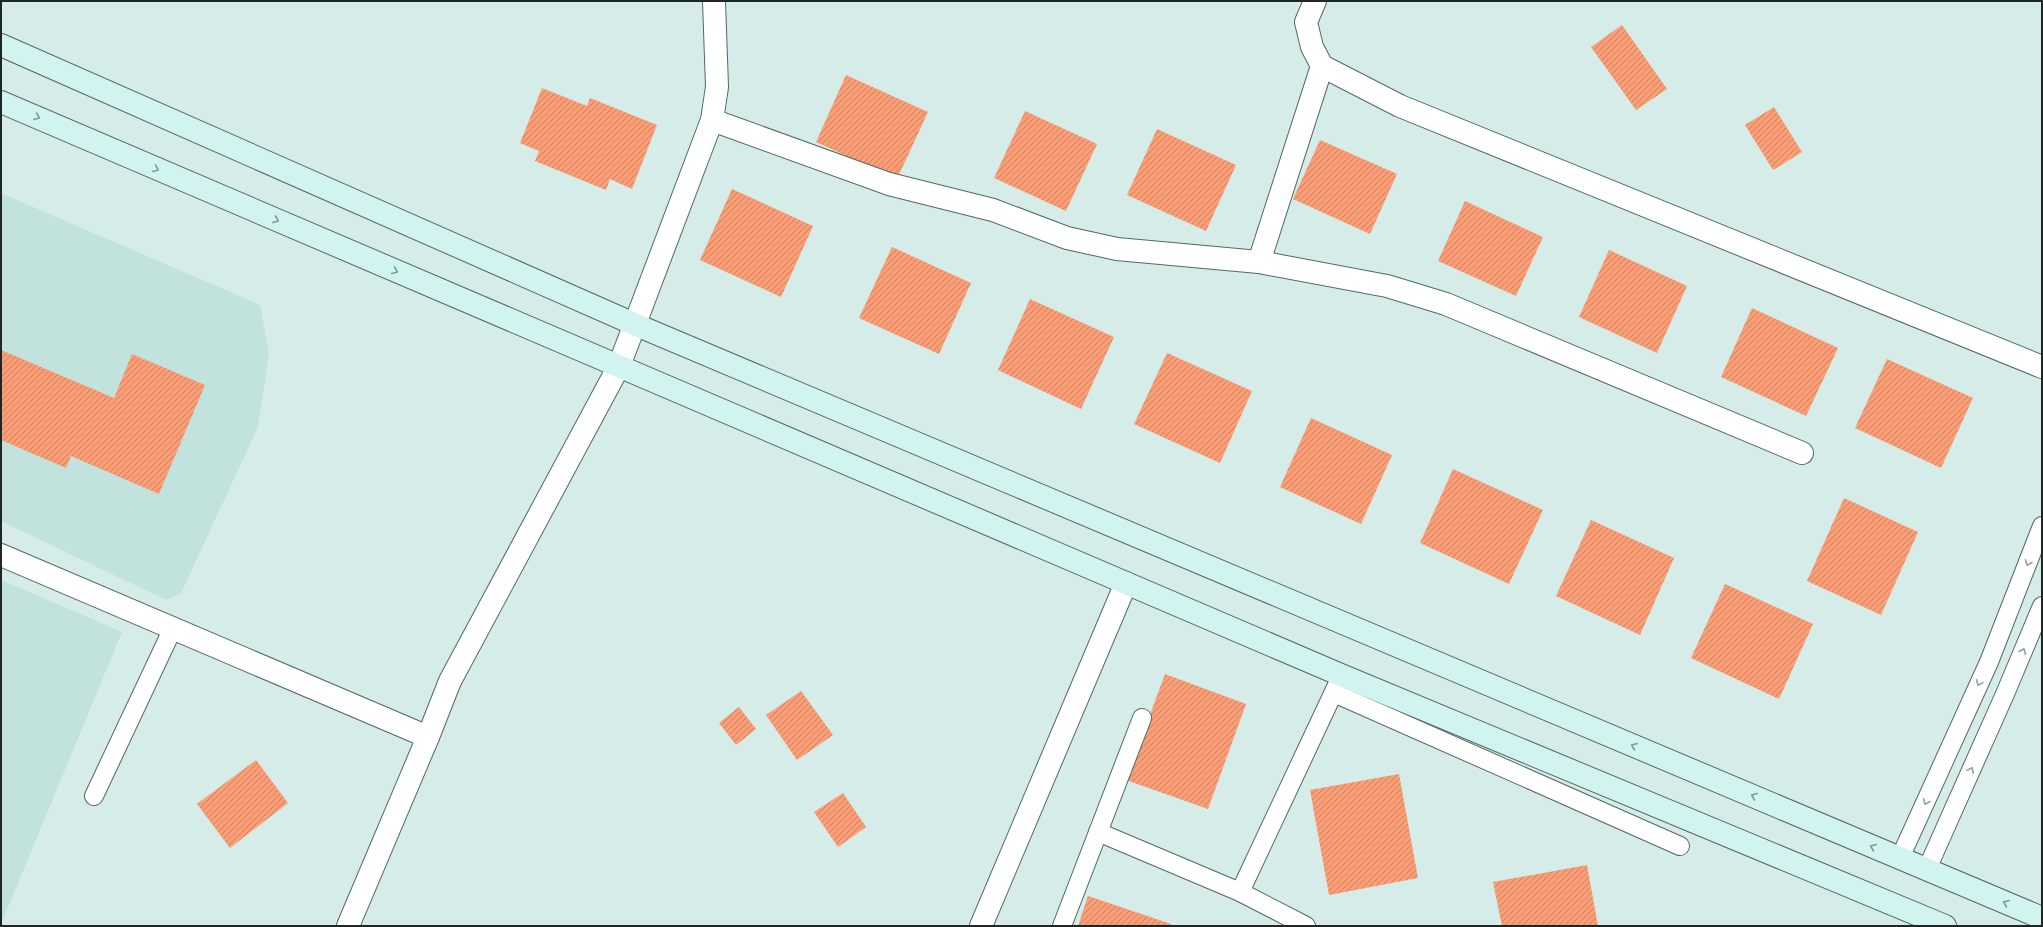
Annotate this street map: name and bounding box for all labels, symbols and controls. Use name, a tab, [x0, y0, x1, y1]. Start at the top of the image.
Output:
one-way arrow	[33, 113, 40, 121]
one-way arrow	[153, 164, 160, 172]
one-way arrow	[272, 215, 279, 223]
one-way arrow	[391, 266, 399, 274]
one-way arrow	[2024, 559, 2032, 566]
one-way arrow	[2019, 647, 2027, 654]
one-way arrow	[1976, 679, 1984, 686]
one-way arrow	[1630, 742, 1637, 750]
one-way arrow	[1966, 766, 1974, 774]
one-way arrow	[1750, 793, 1758, 801]
one-way arrow	[1923, 797, 1931, 805]
one-way arrow	[1870, 843, 1877, 851]
one-way arrow	[2003, 899, 2010, 907]

